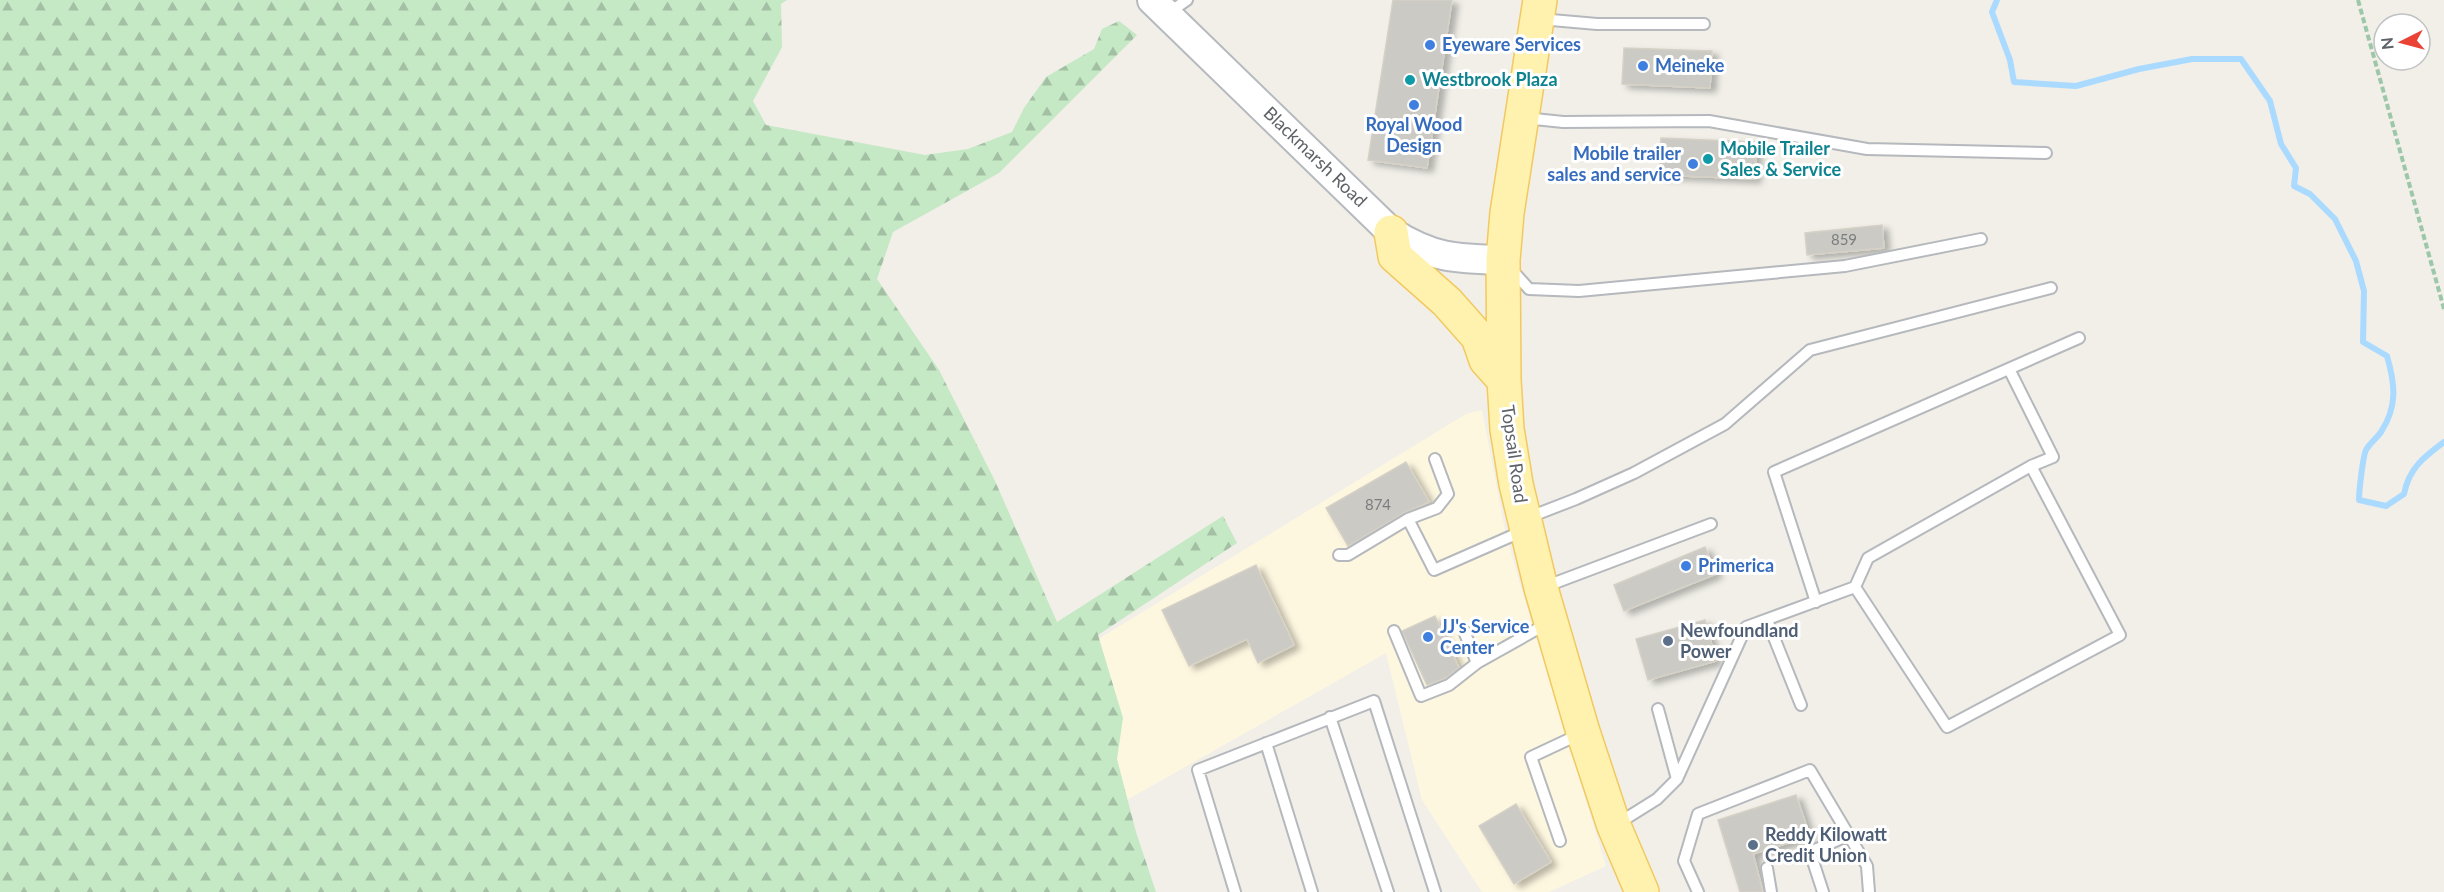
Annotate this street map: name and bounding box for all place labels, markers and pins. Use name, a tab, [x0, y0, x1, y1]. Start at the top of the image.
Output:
place label: Eyeware Services	[1442, 33, 1581, 55]
marker: Eyeware Services	[1423, 38, 1437, 52]
place label: Meineke	[1655, 54, 1725, 76]
marker: Meineke	[1636, 59, 1650, 73]
place label: Westbrook Plaza	[1422, 68, 1558, 90]
marker: Westbrook Plaza	[1403, 73, 1417, 87]
marker: Royal Wood Design	[1407, 98, 1421, 112]
place label: Royal Wood Design	[1366, 113, 1462, 156]
place label: Mobile Trailer Sales & Service	[1720, 137, 1841, 180]
place label: Mobile trailer sales and service	[1547, 142, 1681, 185]
marker: Mobile Trailer Sales & Service	[1701, 152, 1715, 166]
marker: Mobile trailer sales and service	[1686, 157, 1700, 171]
place label: Primerica	[1698, 554, 1774, 576]
marker: Primerica	[1679, 559, 1693, 573]
place label: JJ's Service Center	[1440, 615, 1530, 658]
place label: Newfoundland Power	[1680, 619, 1799, 662]
marker: JJ's Service Center	[1421, 630, 1435, 644]
marker: Newfoundland Power	[1661, 634, 1675, 648]
place label: Reddy Kilowatt Credit Union	[1765, 823, 1887, 866]
marker: Reddy Kilowatt Credit Union	[1746, 838, 1760, 852]

